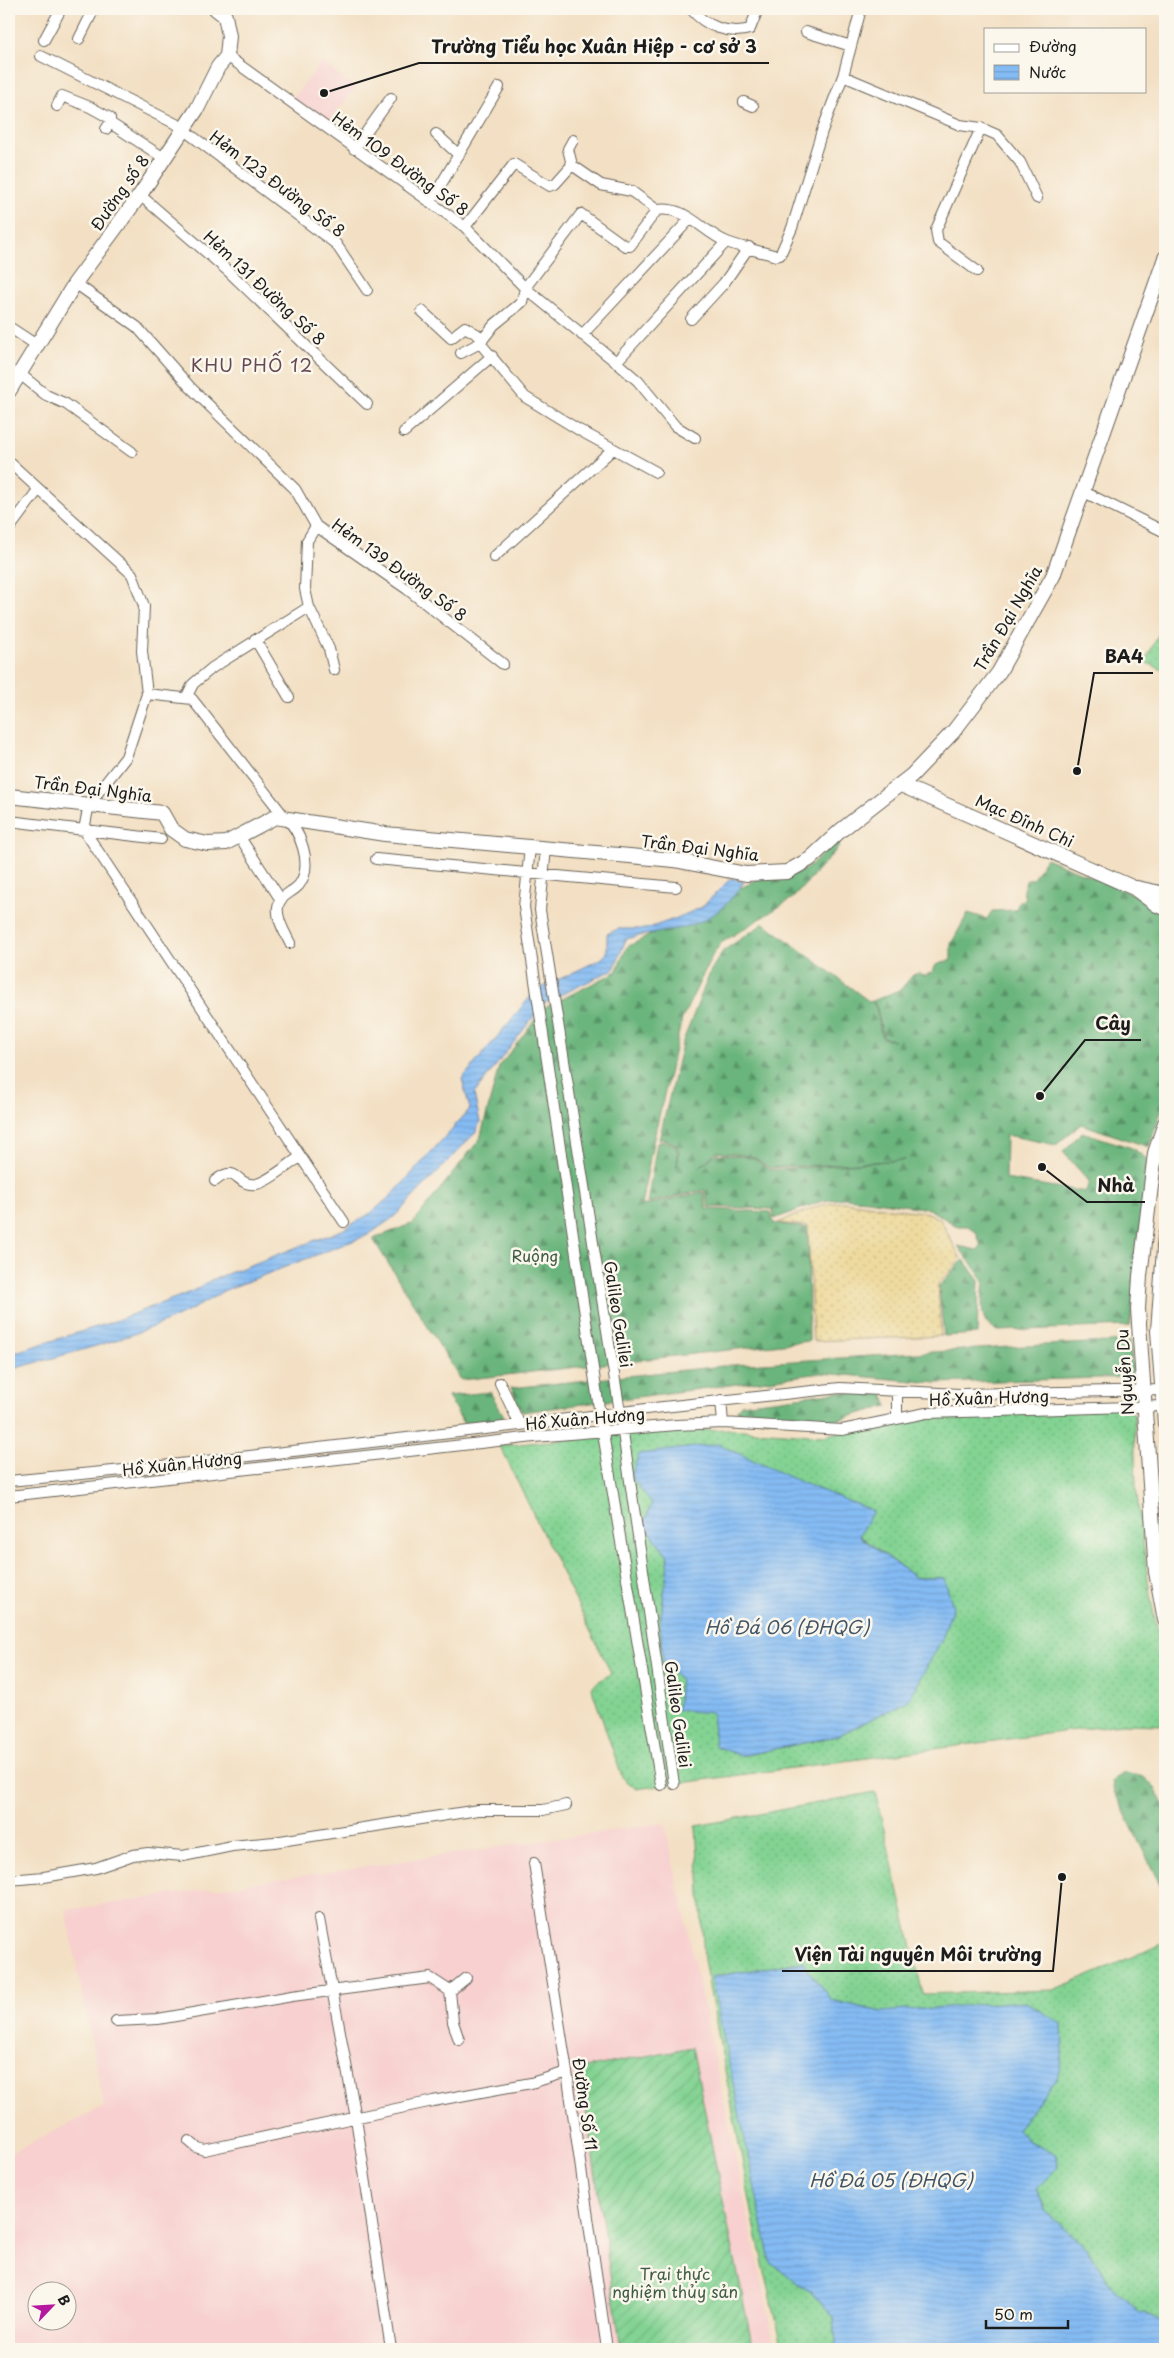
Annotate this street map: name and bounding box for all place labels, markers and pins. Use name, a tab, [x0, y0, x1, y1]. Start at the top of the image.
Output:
callout: Trường Tiểu học Xuân Hiệp - cơ sở 3	[419, 30, 769, 63]
callout: BA4	[1094, 640, 1153, 673]
callout: Cây	[1085, 1007, 1141, 1040]
callout: Nhà	[1087, 1169, 1145, 1202]
callout: Viện Tài nguyên Môi trường	[782, 1938, 1053, 1971]

